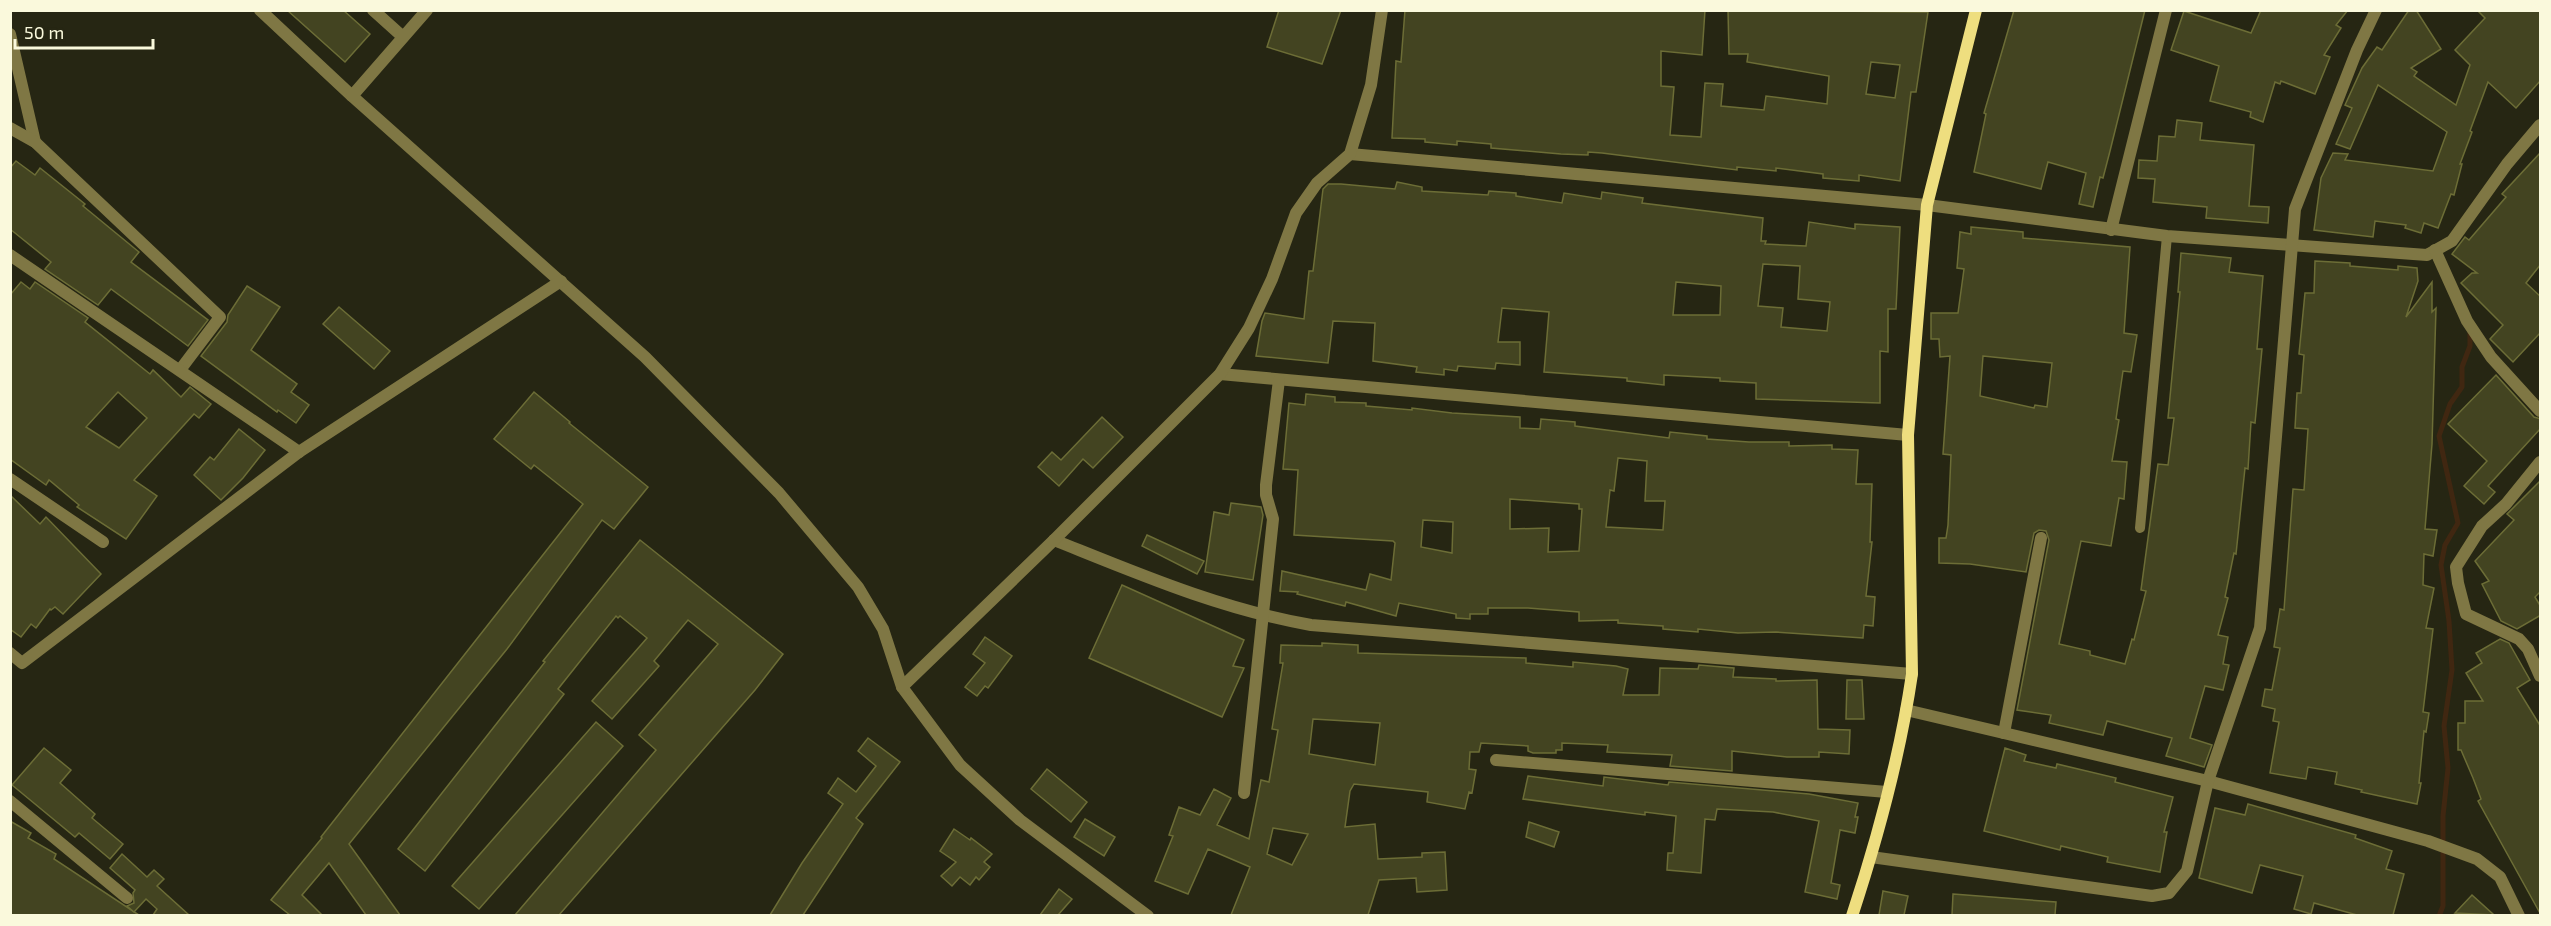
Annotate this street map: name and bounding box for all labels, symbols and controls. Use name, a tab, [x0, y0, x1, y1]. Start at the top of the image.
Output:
scale bar	[15, 12, 153, 50]
text: 50 m	[24, 21, 64, 43]

